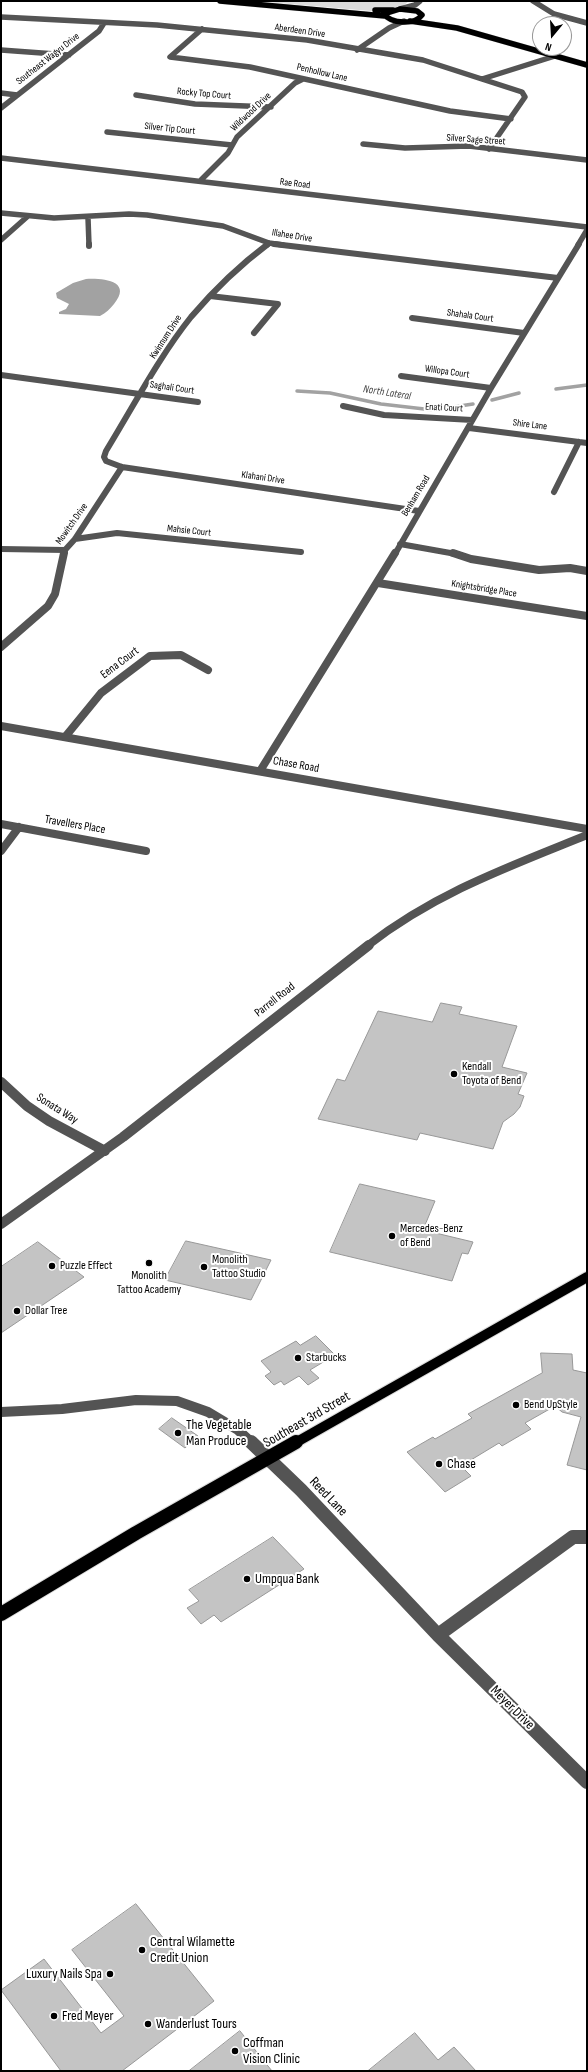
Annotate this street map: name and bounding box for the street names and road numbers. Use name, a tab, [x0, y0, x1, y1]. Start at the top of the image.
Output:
street label: Aberdeen Drive	[274, 22, 326, 40]
street label: Southeast Wagyu Drive	[14, 31, 82, 87]
street label: Penhollow Lane	[295, 61, 349, 85]
street label: Rocky Top Court	[176, 86, 232, 102]
street label: Wildwood Drive	[228, 90, 274, 134]
street label: Silver Tip Court	[144, 120, 196, 138]
street label: Silver Sage Street	[446, 132, 506, 148]
street label: Rae Road	[279, 176, 311, 192]
street label: Illahee Drive	[271, 227, 313, 245]
street label: Shahala Court	[446, 307, 494, 325]
street label: Kwinnum Drive	[147, 313, 185, 361]
street label: Willopa Court	[424, 363, 470, 381]
street label: Saghali Court	[149, 379, 195, 397]
street label: Enati Court	[425, 401, 463, 415]
street label: Shire Lane	[512, 417, 548, 433]
street label: Klahani Drive	[241, 469, 285, 487]
street label: Benham Road	[399, 473, 433, 519]
street label: Mowitch Drive	[53, 501, 91, 547]
street label: Mahsie Court	[166, 523, 212, 539]
street label: Knightsbridge Place	[450, 578, 518, 600]
street label: Eena Court	[98, 644, 142, 682]
street label: Chase Road	[272, 754, 320, 776]
street label: Travellers Place	[44, 813, 106, 837]
street label: Parrell Road	[252, 980, 298, 1020]
street label: Sonata Way	[33, 1091, 81, 1127]
street label: Southeast 3rd Street	[260, 1388, 354, 1452]
street label: Reed Lane	[305, 1474, 351, 1520]
street label: Meyer Drive	[486, 1682, 538, 1734]

